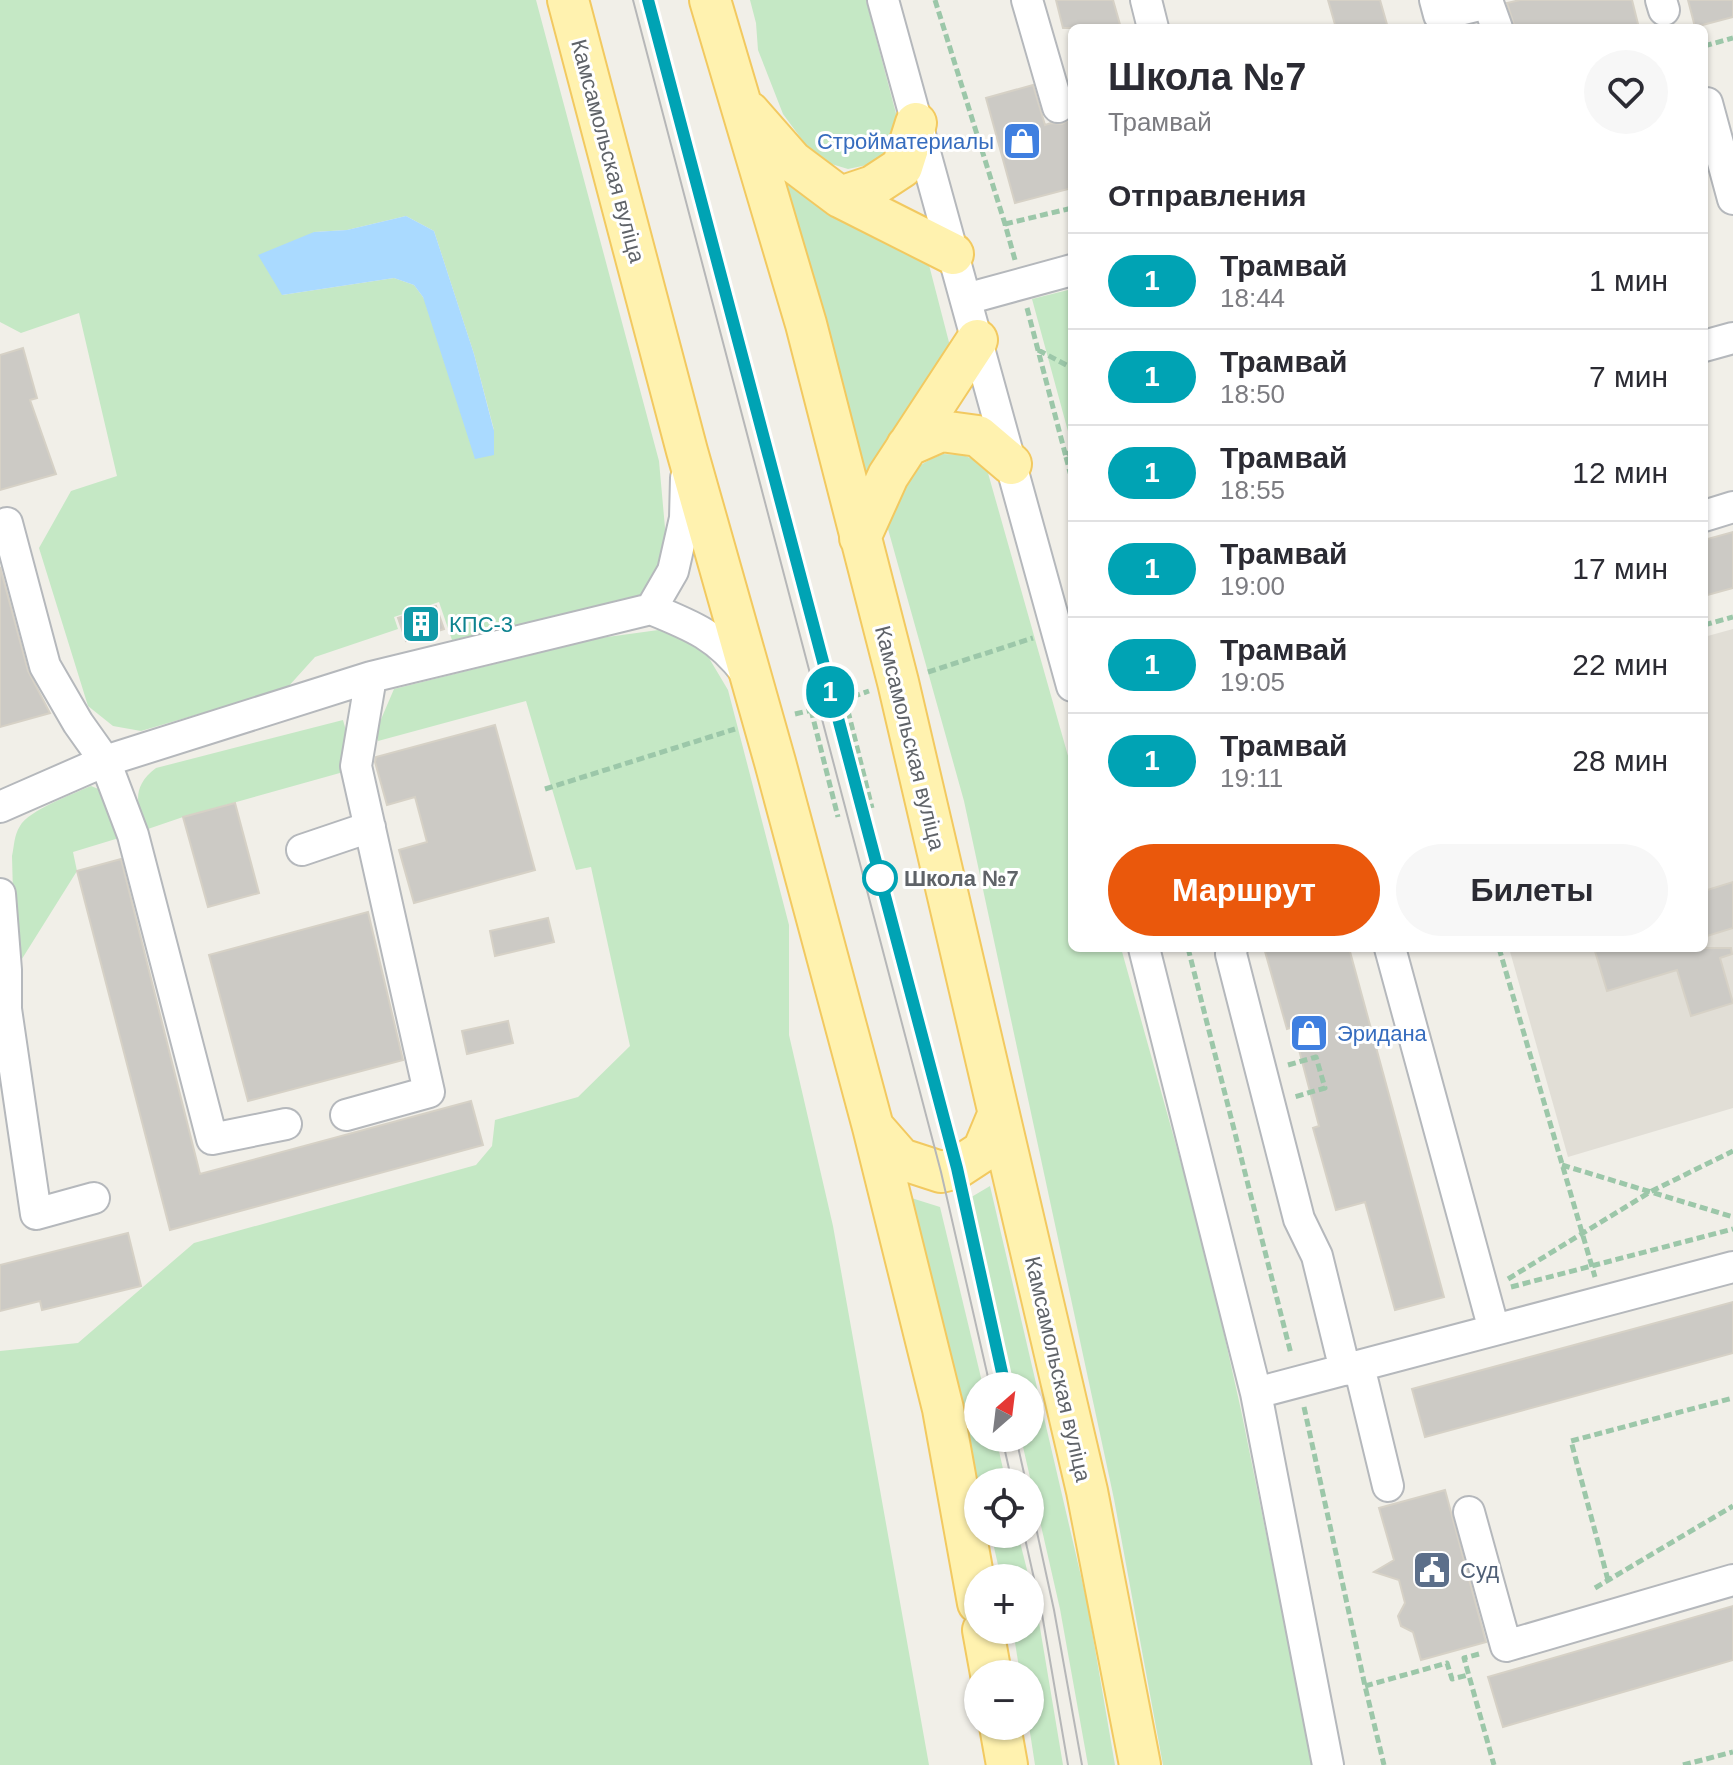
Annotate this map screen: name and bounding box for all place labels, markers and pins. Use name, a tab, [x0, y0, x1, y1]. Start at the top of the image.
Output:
shop icon: Стройматериалы	[1001, 120, 1043, 162]
place label: Стройматериалы	[817, 129, 994, 154]
building icon: КПС-3	[400, 603, 442, 645]
place label: КПС-3	[449, 612, 513, 637]
marker: Школа №7	[863, 861, 897, 895]
place label: Школа №7	[904, 866, 1019, 891]
shop icon: Эридана	[1288, 1012, 1330, 1054]
place label: Эридана	[1337, 1021, 1428, 1046]
public building icon: Суд	[1411, 1549, 1453, 1591]
place label: Суд	[1460, 1558, 1499, 1583]

